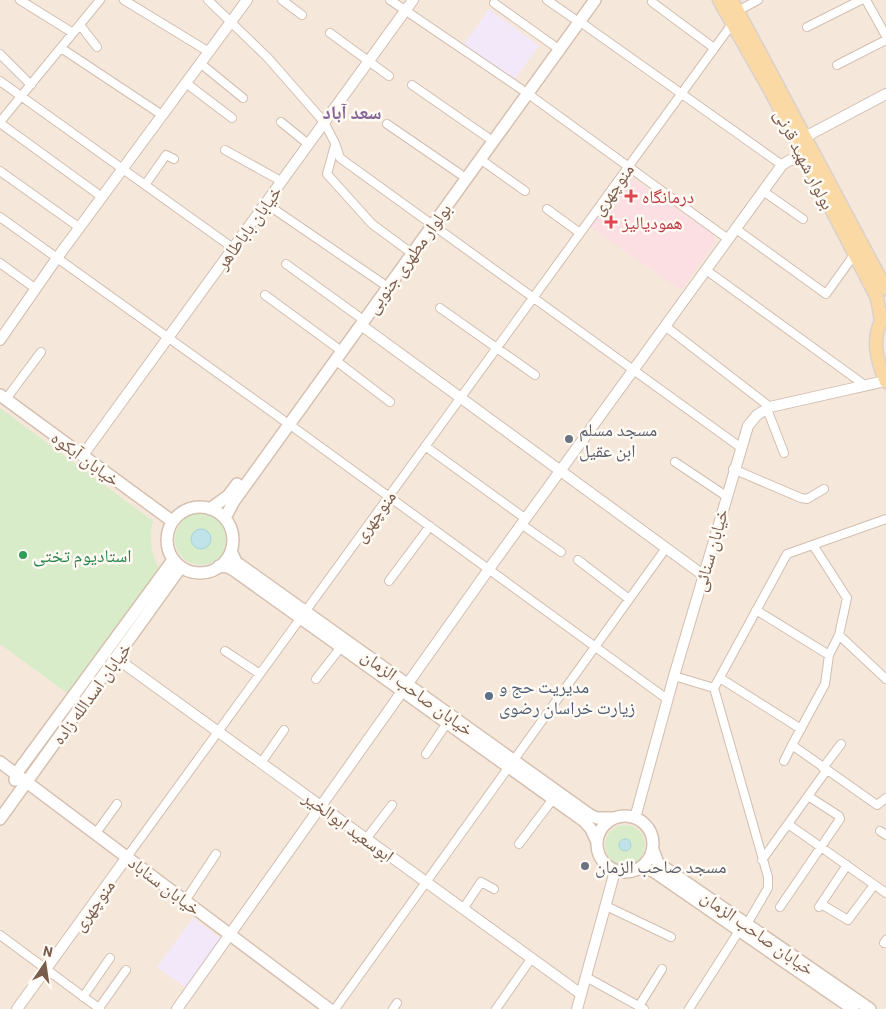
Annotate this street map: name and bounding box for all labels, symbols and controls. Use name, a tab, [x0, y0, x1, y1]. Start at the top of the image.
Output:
district label: سعد آباد	[322, 100, 382, 123]
street label: بولوار شهید قرنی	[769, 105, 840, 213]
street label: منوچهری	[586, 159, 639, 220]
street label: خیابان باباطاهر	[210, 181, 287, 275]
place label: درمانگاه	[642, 185, 694, 207]
marker: درمانگاه	[624, 189, 638, 203]
street label: بولوار مطهری جنوبی	[361, 198, 456, 318]
place label: همودیالیز	[621, 211, 683, 233]
marker: همودیالیز	[604, 215, 618, 229]
place label: مسجد مسلم ابن عقیل	[579, 418, 657, 462]
street label: خیابان آبکوه	[47, 426, 125, 491]
marker: مسجد مسلم ابن عقیل	[563, 433, 575, 445]
street label: منوچهری	[348, 486, 401, 547]
street label: خیابان سنائی	[688, 506, 733, 594]
place label: استادیوم تختی	[33, 544, 132, 568]
marker: استادیوم تختی	[17, 549, 29, 561]
street label: خیابان اسدالله زاده	[47, 638, 136, 749]
street label: خیابان صاحب الزمان	[357, 644, 478, 741]
place label: مدیریت حج و زیارت خراسان رضوی	[499, 675, 635, 719]
marker: مدیریت حج و زیارت خراسان رضوی	[483, 690, 495, 702]
street label: ابوسعید ابوالخیر	[298, 785, 399, 867]
street label: خیابان سناباد	[124, 851, 205, 920]
place label: مسجد صاحب الزمان	[595, 855, 726, 878]
marker: مسجد صاحب الزمان	[579, 860, 591, 872]
street label: منوچهری	[67, 875, 120, 936]
street label: خیابان صاحب الزمان	[697, 885, 819, 980]
north arrow	[20, 939, 70, 989]
text: N	[42, 942, 54, 960]

